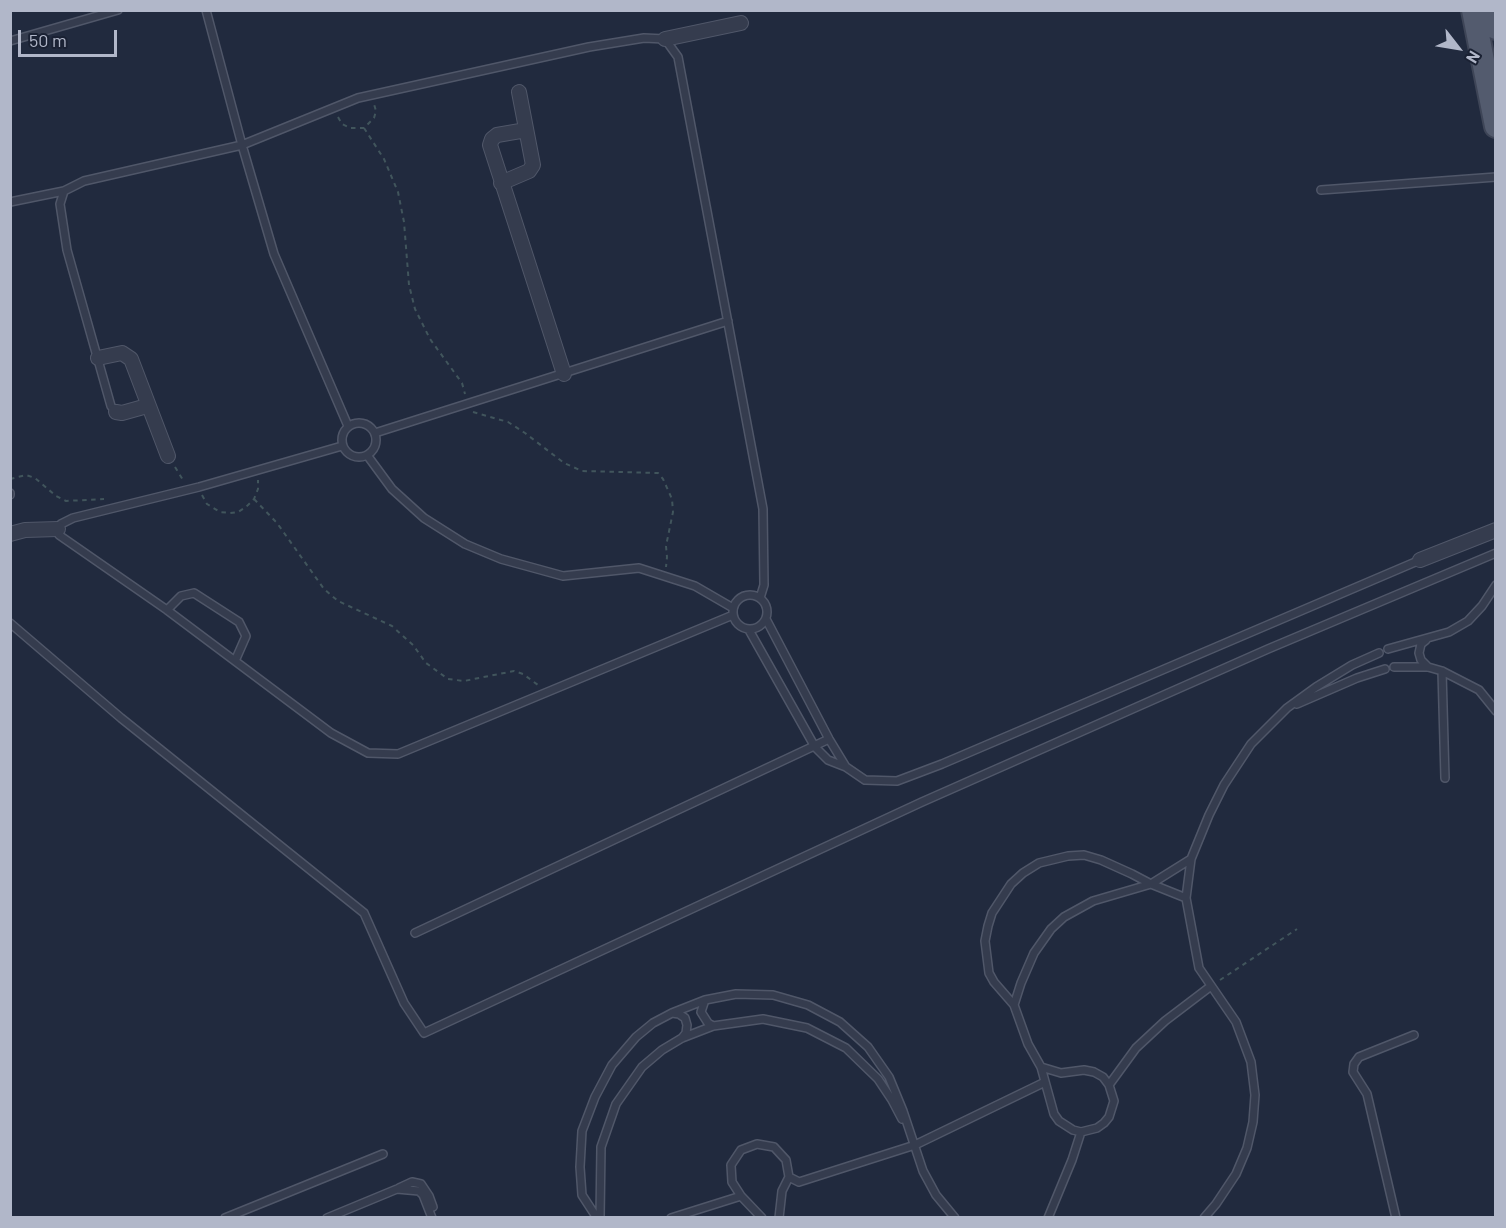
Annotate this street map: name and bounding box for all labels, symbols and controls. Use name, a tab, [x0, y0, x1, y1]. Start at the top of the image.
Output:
scale bar	[21, 18, 120, 56]
north arrow	[1428, 18, 1488, 78]
text: 50 m	[29, 29, 67, 51]
text: N	[1463, 48, 1485, 67]

